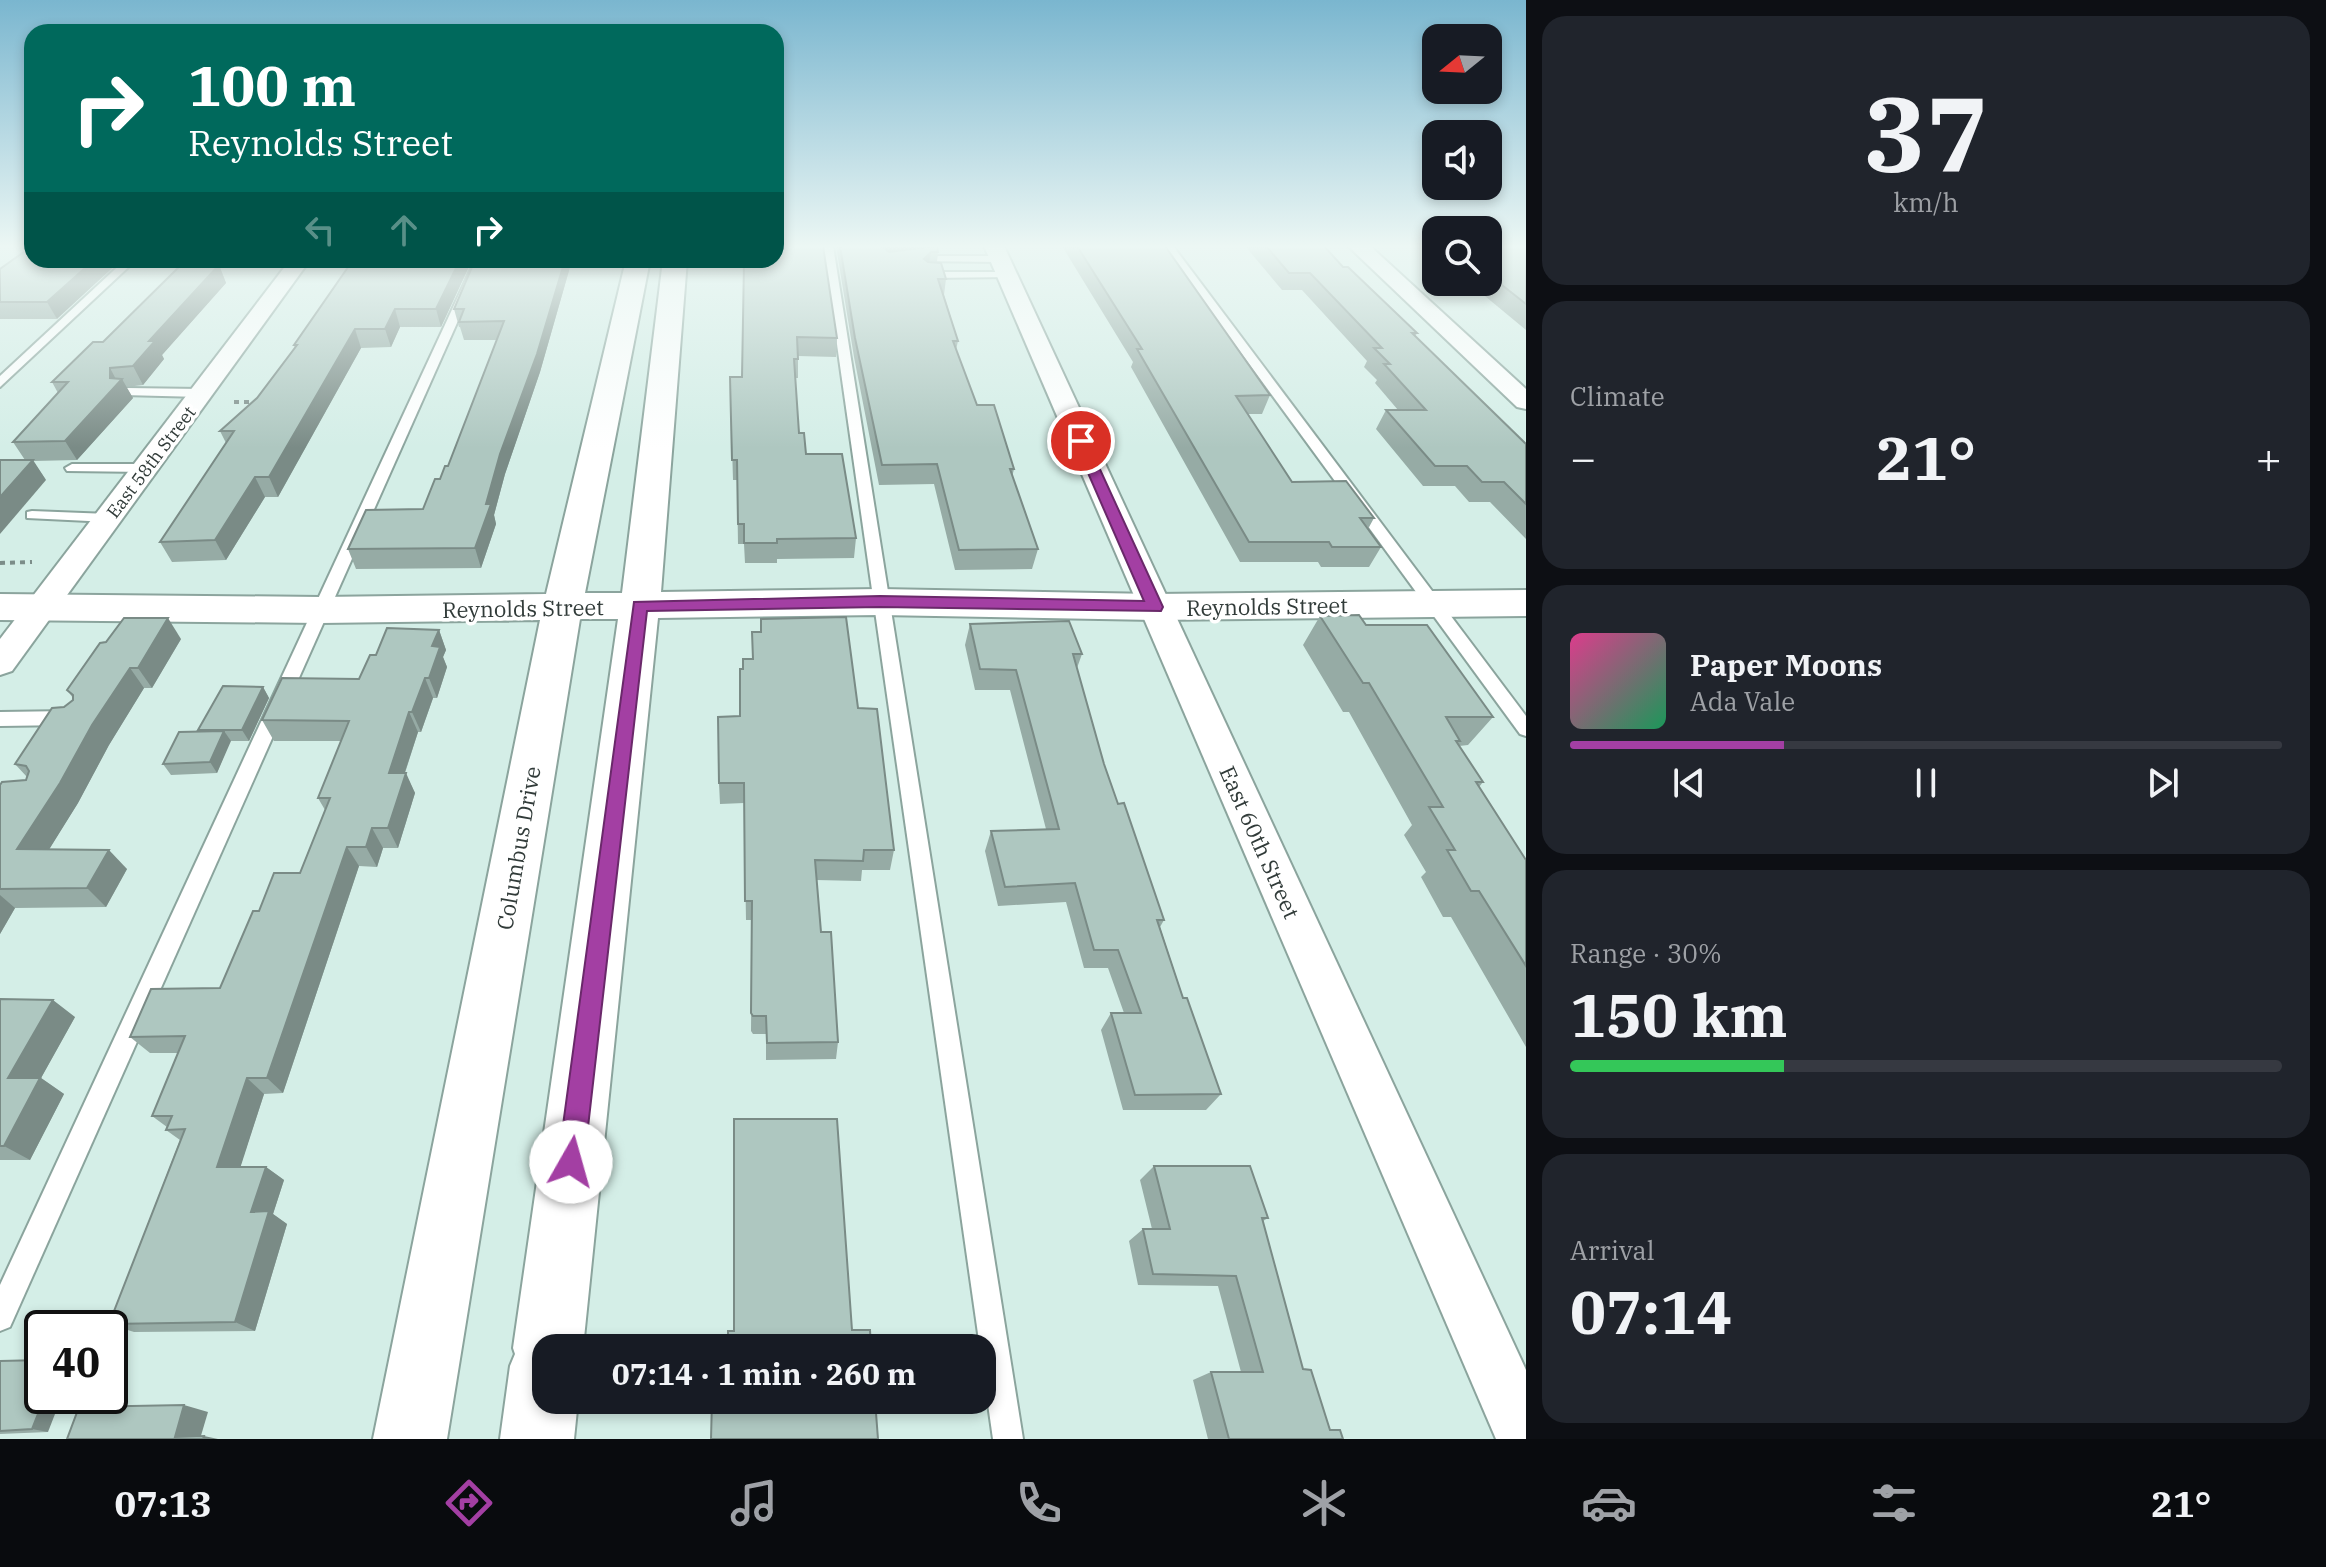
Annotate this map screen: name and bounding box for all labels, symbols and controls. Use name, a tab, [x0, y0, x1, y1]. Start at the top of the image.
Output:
north arrow	[1422, 24, 1502, 104]
map controls	[1422, 24, 1502, 296]
text: 100 m	[188, 49, 356, 121]
icon: right	[56, 56, 160, 160]
text: 37	[1864, 65, 1988, 201]
text: Reynolds Street	[188, 119, 453, 166]
button: sound	[1422, 120, 1502, 200]
text: km/h	[1893, 185, 1959, 219]
icon: left	[298, 208, 342, 252]
icon: ahead	[382, 208, 426, 252]
icon: right	[466, 208, 510, 252]
button: search	[1422, 216, 1502, 296]
text: Climate	[1570, 379, 1665, 413]
street label: East 58th Street	[101, 401, 201, 523]
pin	[1047, 407, 1115, 475]
text: 21°	[1876, 418, 1976, 497]
icon: arrive	[1059, 419, 1103, 463]
text: −	[1570, 429, 1596, 486]
text: +	[2256, 429, 2282, 486]
street label: Reynolds Street	[1186, 590, 1348, 622]
street label: Reynolds Street	[442, 592, 604, 624]
text: Paper Moons	[1690, 645, 1882, 684]
text: Ada Vale	[1690, 684, 1795, 718]
street label: East 60th Street	[1213, 761, 1307, 923]
icon: previous	[1667, 761, 1711, 805]
icon: pause	[1904, 761, 1948, 805]
icon: next	[2141, 761, 2185, 805]
street label: Columbus Drive	[489, 764, 547, 932]
text: Range · 30%	[1570, 936, 1722, 970]
text: 150 km	[1570, 975, 1788, 1054]
position arrow	[529, 1120, 613, 1204]
text: Arrival	[1570, 1233, 1655, 1267]
text: 07:14	[1570, 1272, 1732, 1351]
speed limit sign: 40	[24, 1310, 128, 1414]
text: 07:14 · 1 min · 260 m	[612, 1354, 916, 1393]
icon: directions	[441, 1475, 497, 1531]
icon: music	[726, 1475, 782, 1531]
icon: phone	[1011, 1475, 1067, 1531]
icon: climate	[1296, 1475, 1352, 1531]
icon: car	[1581, 1475, 1637, 1531]
icon: filters	[1866, 1475, 1922, 1531]
text: 07:13	[115, 1480, 212, 1527]
text: 21°	[2151, 1480, 2211, 1527]

